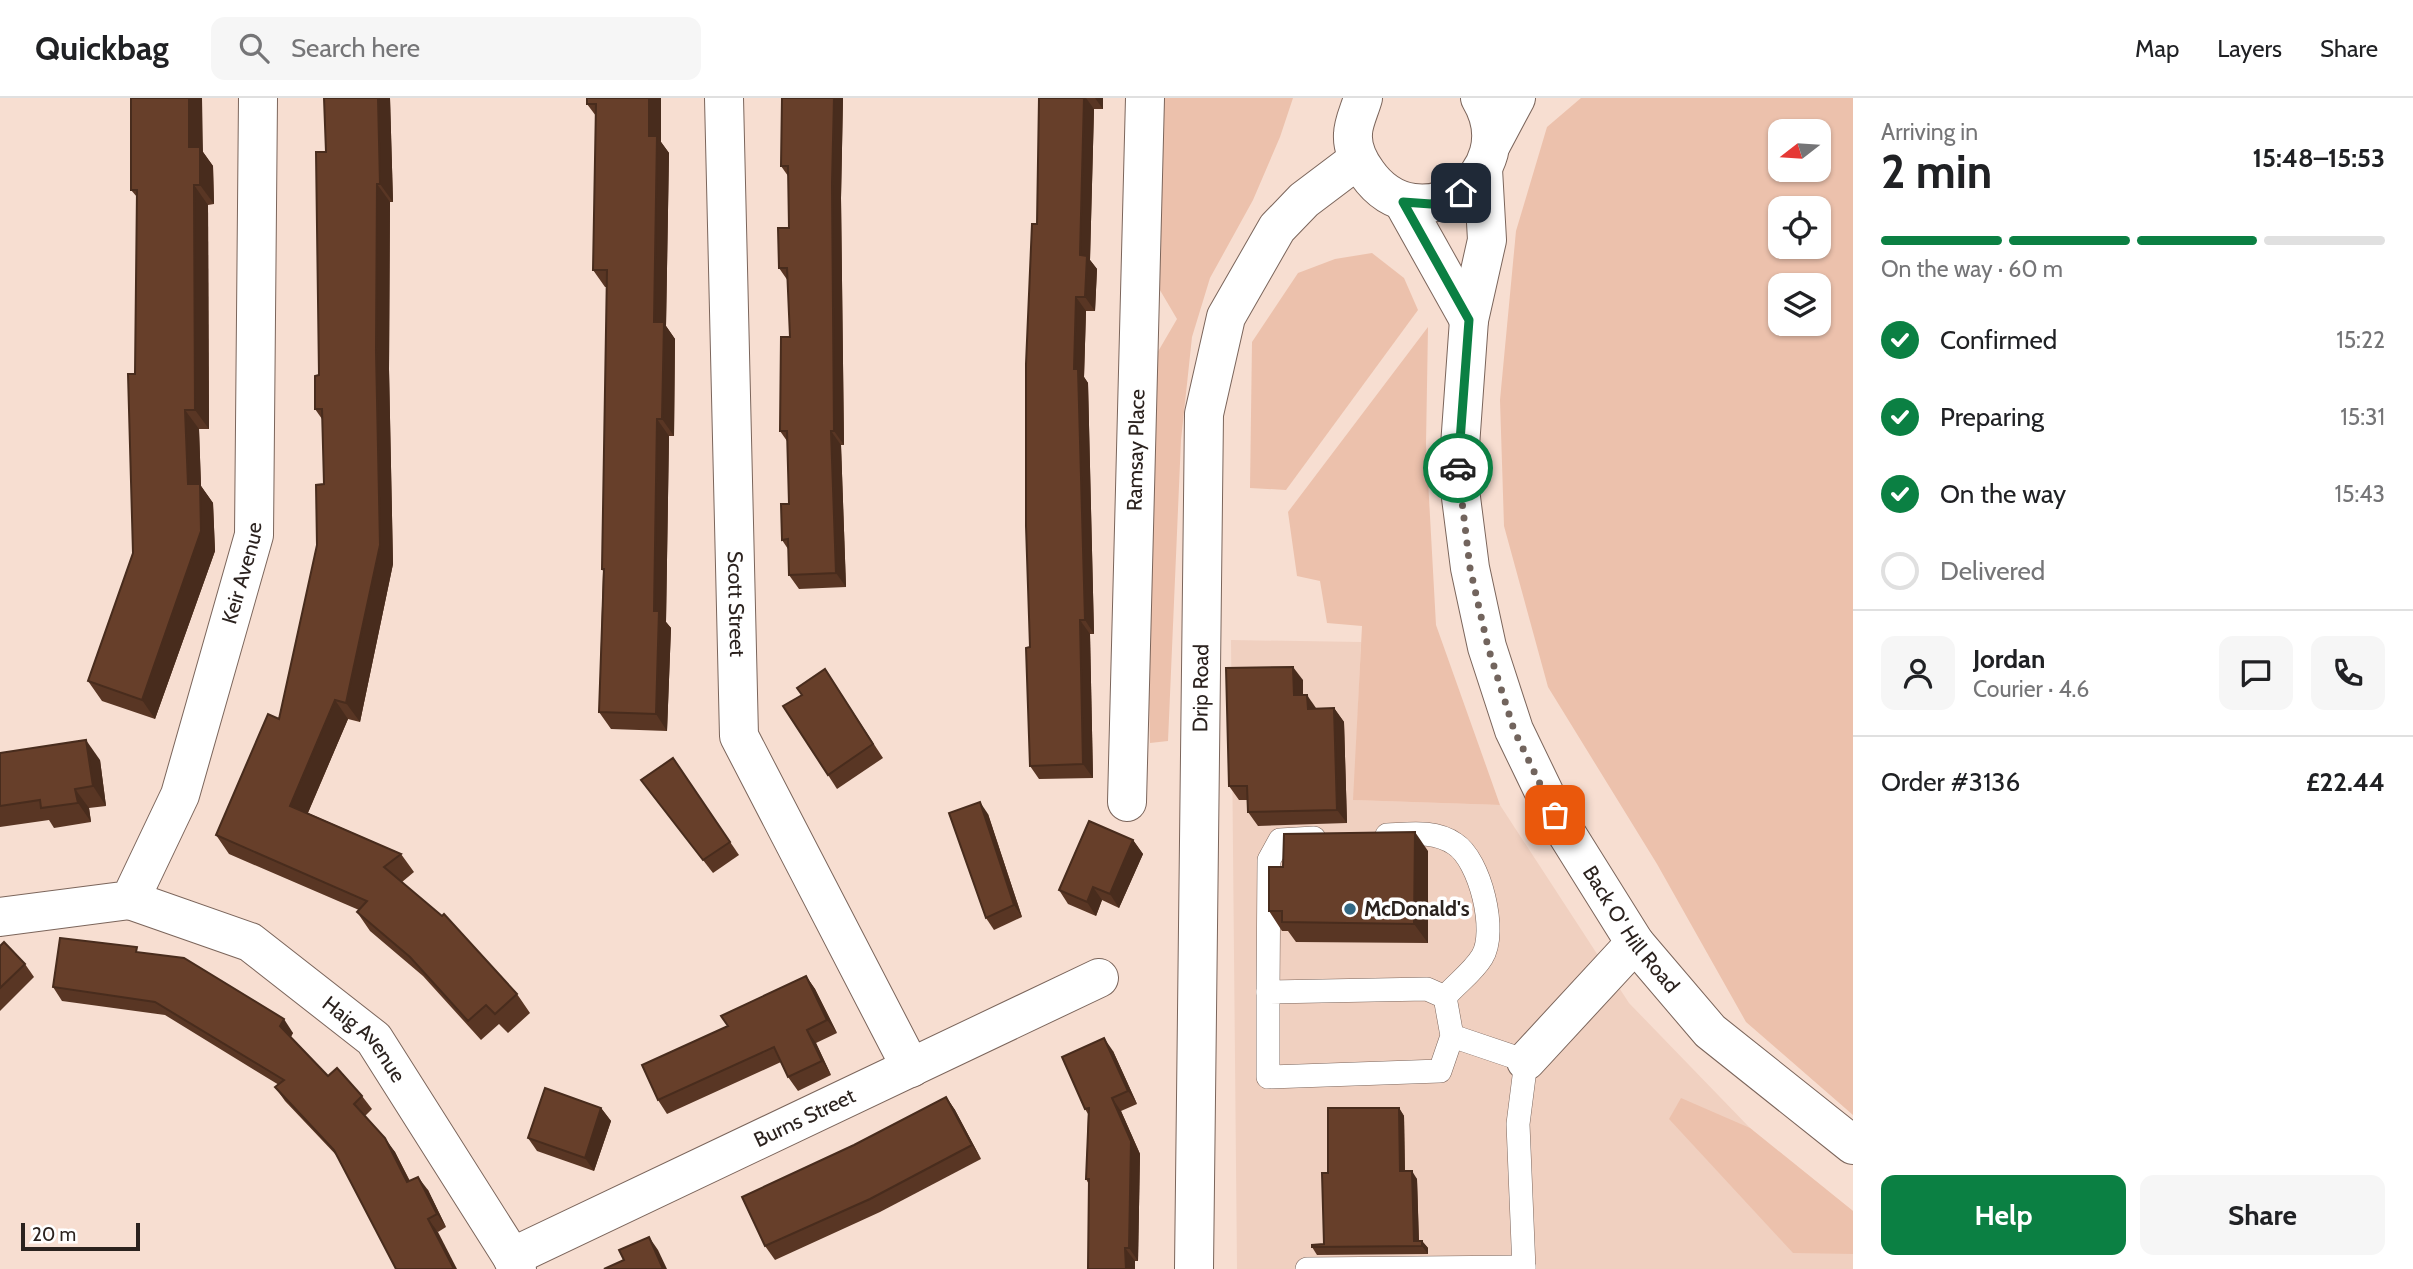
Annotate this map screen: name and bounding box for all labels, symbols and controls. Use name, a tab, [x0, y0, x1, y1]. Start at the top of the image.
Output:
search box	[211, 17, 701, 80]
text: Quickbag	[35, 28, 169, 68]
icon: search	[235, 29, 273, 67]
text: Search here	[291, 32, 420, 64]
text: Map	[2135, 34, 2179, 63]
text: Layers	[2217, 34, 2282, 63]
text: Share	[2320, 34, 2378, 63]
text: Arriving in	[1881, 118, 1978, 146]
north arrow	[1768, 119, 1830, 182]
map controls	[1768, 119, 1831, 336]
text: 15:48–15:53	[2252, 142, 2385, 174]
text: 2 min	[1881, 144, 1992, 200]
pin	[1431, 163, 1491, 223]
icon: home	[1442, 174, 1480, 212]
button: locate	[1768, 196, 1831, 259]
text: On the way · 60 m	[1881, 255, 2063, 283]
button: layers	[1768, 273, 1831, 336]
icon: check	[1881, 321, 1919, 359]
text: Confirmed	[1940, 324, 2057, 356]
text: 15:22	[2336, 326, 2385, 354]
street label: Ramsay Place	[1121, 389, 1150, 511]
icon: check	[1881, 398, 1919, 436]
text: Preparing	[1940, 401, 2044, 433]
text: 15:31	[2340, 403, 2385, 431]
courier	[1423, 433, 1493, 503]
icon: car	[1439, 449, 1477, 487]
icon: check	[1881, 475, 1919, 513]
text: On the way	[1940, 478, 2066, 510]
text: 15:43	[2335, 480, 2385, 508]
street label: Keir Avenue	[216, 522, 266, 627]
street label: Scott Street	[723, 551, 750, 657]
text: Delivered	[1940, 555, 2045, 587]
button: person	[1881, 636, 1955, 710]
button: chat	[2219, 636, 2293, 710]
button: phone	[2311, 636, 2385, 710]
text: Jordan	[1973, 643, 2045, 675]
street label: Drip Road	[1187, 644, 1213, 732]
text: Courier · 4.6	[1973, 675, 2089, 703]
text: Order #3136	[1881, 766, 2020, 798]
text: £22.44	[2306, 766, 2385, 798]
pin	[1525, 785, 1585, 845]
icon: bag	[1536, 796, 1574, 834]
street label: Back O' Hill Road	[1578, 861, 1685, 998]
place label: McDonald's	[1364, 896, 1470, 921]
marker: McDonald's	[1342, 901, 1358, 917]
street label: Haig Avenue	[318, 991, 411, 1087]
street label: Burns Street	[750, 1083, 859, 1152]
button: Help	[1881, 1175, 2126, 1255]
button: Share	[2140, 1175, 2385, 1255]
scale bar	[21, 1220, 140, 1252]
text: 20 m	[32, 1223, 76, 1246]

